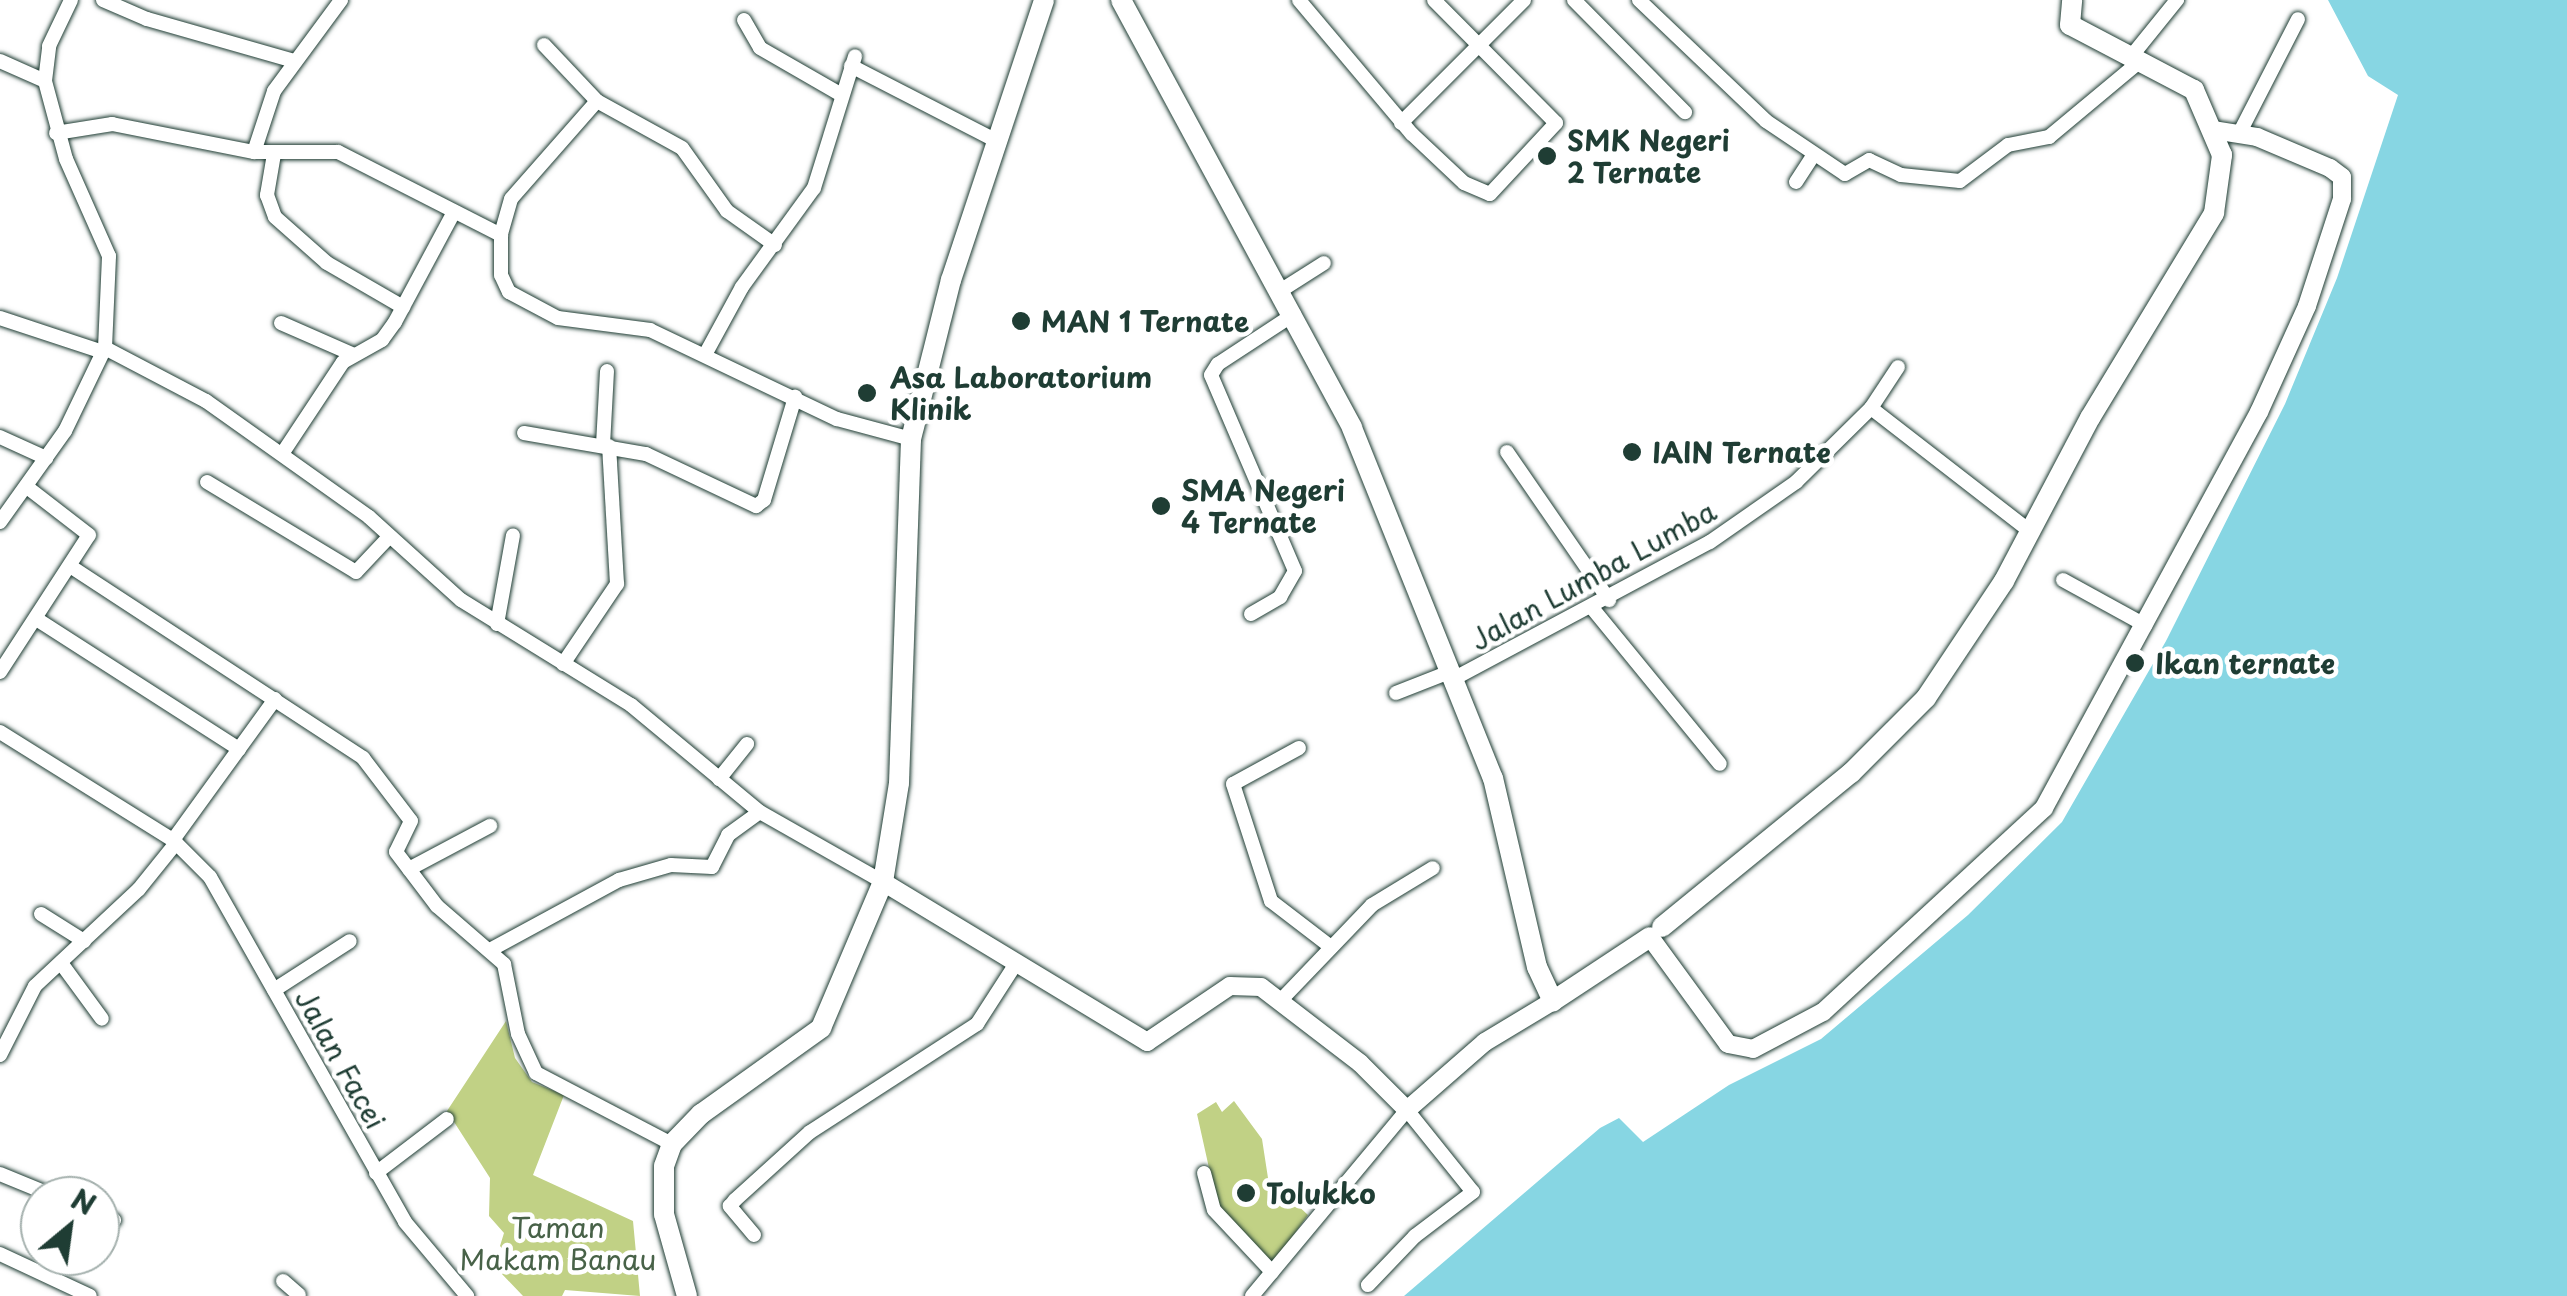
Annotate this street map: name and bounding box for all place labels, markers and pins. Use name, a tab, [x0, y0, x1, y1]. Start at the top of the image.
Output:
place label: SMK Negeri 2 Ternate	[1567, 123, 1731, 189]
marker: SMK Negeri 2 Ternate	[1536, 145, 1558, 167]
place label: MAN 1 Ternate	[1041, 304, 1252, 338]
marker: MAN 1 Ternate	[1010, 310, 1032, 332]
place label: Asa Laboratorium Klinik	[890, 360, 1152, 426]
marker: Asa Laboratorium Klinik	[854, 380, 880, 406]
place label: IAIN Ternate	[1652, 435, 1833, 469]
marker: IAIN Ternate	[1621, 441, 1643, 463]
place label: SMA Negeri 4 Ternate	[1181, 473, 1346, 539]
marker: SMA Negeri 4 Ternate	[1150, 495, 1172, 517]
place label: Ikan ternate	[2155, 646, 2335, 680]
marker: Ikan ternate	[2124, 652, 2146, 674]
place label: Tolukko	[1266, 1176, 1376, 1210]
marker: Tolukko	[1235, 1182, 1257, 1204]

